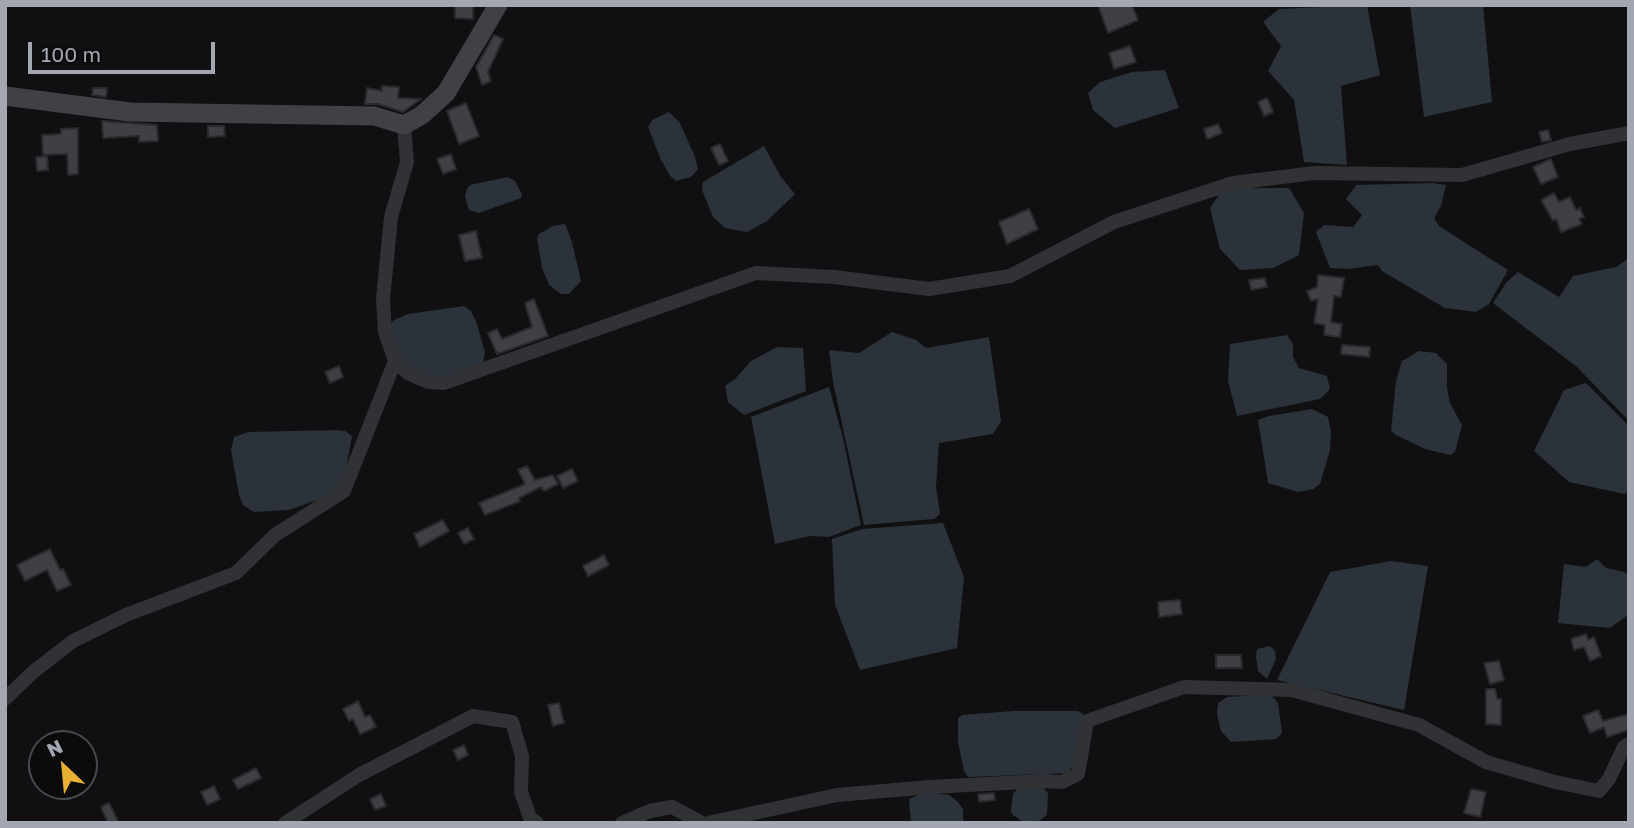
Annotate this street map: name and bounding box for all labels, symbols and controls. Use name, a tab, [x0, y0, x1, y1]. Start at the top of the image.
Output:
scale bar	[32, 28, 219, 72]
text: 100 m	[41, 41, 101, 67]
north arrow	[28, 730, 98, 800]
text: N	[43, 734, 66, 761]

